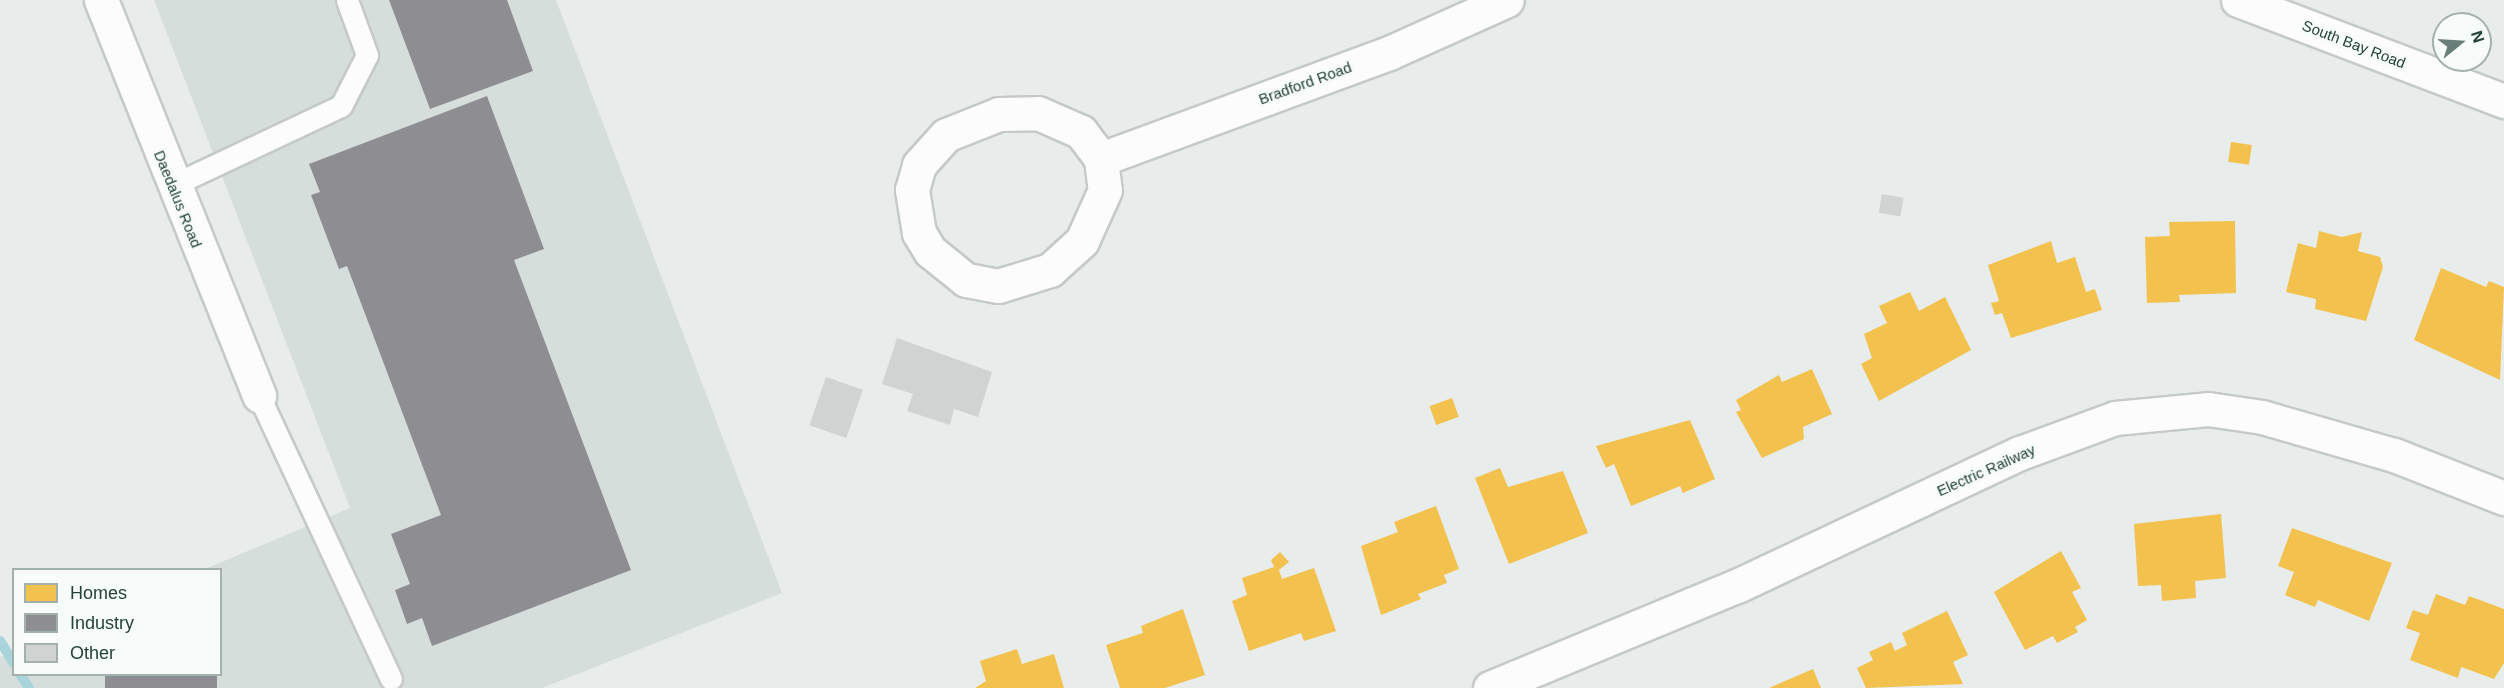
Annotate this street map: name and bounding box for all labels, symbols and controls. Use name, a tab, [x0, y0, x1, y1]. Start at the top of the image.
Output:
north arrow	[2432, 12, 2492, 72]
street label: South Bay Road	[2300, 16, 2408, 72]
text: N	[2468, 29, 2488, 45]
street label: Bradford Road	[1256, 58, 1354, 108]
street label: Daedalus Road	[150, 148, 206, 250]
street label: Electric Railway	[1934, 440, 2038, 500]
legend	[12, 568, 222, 676]
text: Homes	[70, 583, 127, 603]
text: Industry	[70, 613, 134, 633]
text: Other	[70, 643, 115, 663]

